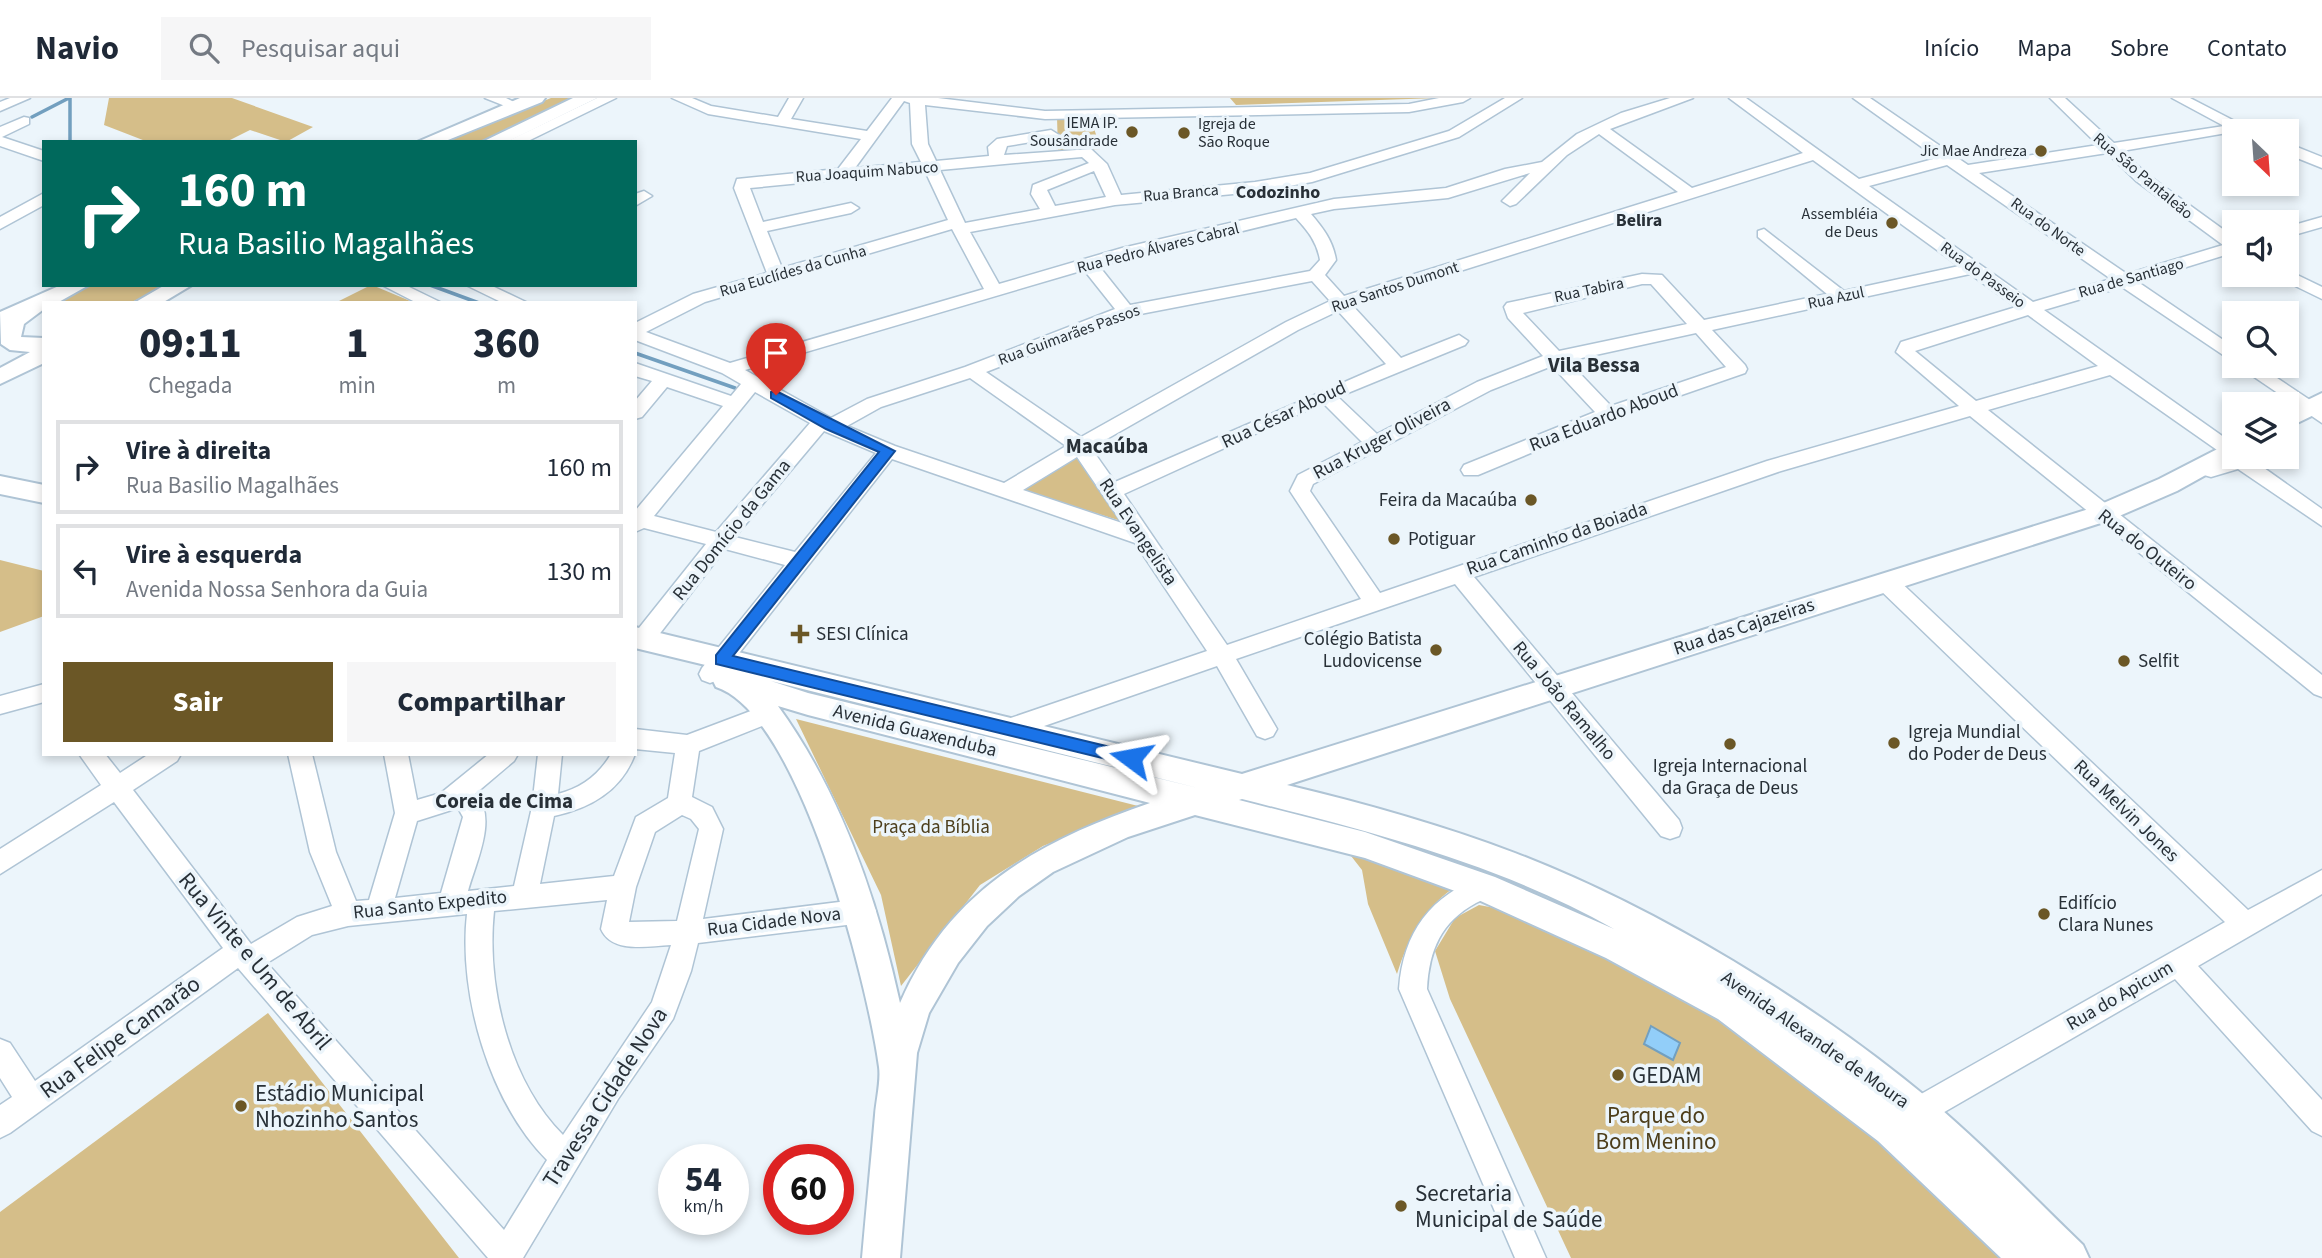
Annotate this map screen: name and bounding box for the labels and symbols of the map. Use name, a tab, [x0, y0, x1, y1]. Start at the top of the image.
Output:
place label: IEMA IP. Sousândrade	[1030, 112, 1118, 152]
place label: Igreja de São Roque	[1198, 113, 1270, 153]
north arrow	[2222, 119, 2300, 196]
marker: IEMA IP. Sousândrade	[1124, 124, 1140, 140]
marker: Igreja de São Roque	[1176, 125, 1192, 141]
street label: Rua São Pantaleão	[2088, 128, 2198, 224]
place label: Jic Mae Andreza	[1920, 140, 2027, 162]
marker: Jic Mae Andreza	[2033, 143, 2049, 159]
street label: Rua Joaquim Nabuco	[795, 156, 939, 188]
street label: Rua Branca	[1142, 179, 1220, 207]
district label: Codozinho	[1236, 180, 1320, 205]
street label: Rua do Norte	[2006, 192, 2090, 262]
place label: Assembléia de Deus	[1801, 203, 1878, 243]
district label: Belira	[1616, 208, 1662, 233]
marker: Assembléia de Deus	[1884, 215, 1900, 231]
street label: Rua Pedro Álvares Cabral	[1075, 217, 1241, 279]
street label: Rua do Passeio	[1936, 237, 2030, 313]
street label: Rua Euclídes da Cunha	[717, 240, 869, 302]
street label: Rua de Santiago	[2076, 252, 2186, 304]
street label: Rua Santos Dumont	[1328, 256, 1462, 318]
street label: Rua Tabira	[1552, 272, 1626, 308]
street label: Rua Azul	[1806, 281, 1866, 315]
street label: Rua Guimarães Passos	[995, 299, 1143, 371]
pin	[746, 323, 806, 395]
district label: Vila Bessa	[1547, 350, 1640, 380]
street label: Rua César Aboud	[1217, 374, 1351, 456]
street label: Rua Eduardo Aboud	[1525, 377, 1683, 459]
street label: Rua Kruger Oliveira	[1308, 391, 1456, 487]
district label: Macaúba	[1066, 431, 1148, 461]
street label: Rua Domício da Gama	[666, 454, 798, 606]
street label: Rua Evangelista	[1092, 473, 1184, 591]
place label: Feira da Macaúba	[1379, 487, 1517, 514]
marker: Feira da Macaúba	[1523, 492, 1539, 508]
street label: Rua Caminho da Boiada	[1463, 495, 1651, 583]
street label: Rua do Outeiro	[2092, 503, 2202, 597]
place label: Potiguar	[1408, 526, 1476, 553]
marker: Potiguar	[1386, 531, 1402, 547]
street label: Rua das Cajazeiras	[1670, 591, 1818, 663]
place label: SESI Clínica	[816, 621, 909, 648]
marker: SESI Clínica	[790, 624, 810, 644]
place label: Colégio Batista Ludovicense	[1304, 626, 1422, 675]
street label: Rua João Ramalho	[1506, 635, 1622, 767]
marker: Colégio Batista Ludovicense	[1428, 642, 1444, 658]
place label: Selfit	[2138, 648, 2180, 675]
marker: Selfit	[2116, 653, 2132, 669]
street label: Avenida Guaxenduba	[830, 698, 1000, 764]
place label: Igreja Mundial do Poder de Deus	[1908, 719, 2047, 768]
position arrow	[1094, 721, 1168, 795]
marker: Igreja Mundial do Poder de Deus	[1886, 735, 1902, 751]
marker: Igreja Internacional da Graça de Deus	[1722, 736, 1738, 752]
place label: Igreja Internacional da Graça de Deus	[1653, 753, 1807, 802]
street label: Rua Melvin Jones	[2067, 754, 2185, 869]
district label: Coreia de Cima	[435, 786, 573, 816]
park label: Praça da Bíblia	[872, 814, 990, 841]
street label: Rua Vinte e Um de Abril	[171, 865, 339, 1057]
street label: Rua Santo Expedito	[352, 884, 508, 926]
place label: Edifício Clara Nunes	[2058, 890, 2153, 939]
street label: Rua Cidade Nova	[706, 900, 842, 944]
marker: Edifício Clara Nunes	[2036, 906, 2052, 922]
street label: Rua do Apicum	[2062, 954, 2178, 1038]
street label: Avenida Alexandre de Moura	[1715, 965, 1915, 1115]
street label: Rua Felipe Camarão	[33, 967, 207, 1107]
street label: Travessa Cidade Nova	[534, 1000, 676, 1194]
place label: GEDAM	[1632, 1059, 1701, 1092]
marker: GEDAM	[1610, 1067, 1626, 1083]
place label: Estádio Municipal Nhozinho Santos	[255, 1077, 424, 1136]
marker: Estádio Municipal Nhozinho Santos	[233, 1098, 249, 1114]
park label: Parque do Bom Menino	[1595, 1099, 1717, 1158]
speed limit sign: 60	[763, 1144, 854, 1235]
place label: Secretaria Municipal de Saúde	[1415, 1177, 1602, 1236]
marker: Secretaria Municipal de Saúde	[1393, 1198, 1409, 1214]

